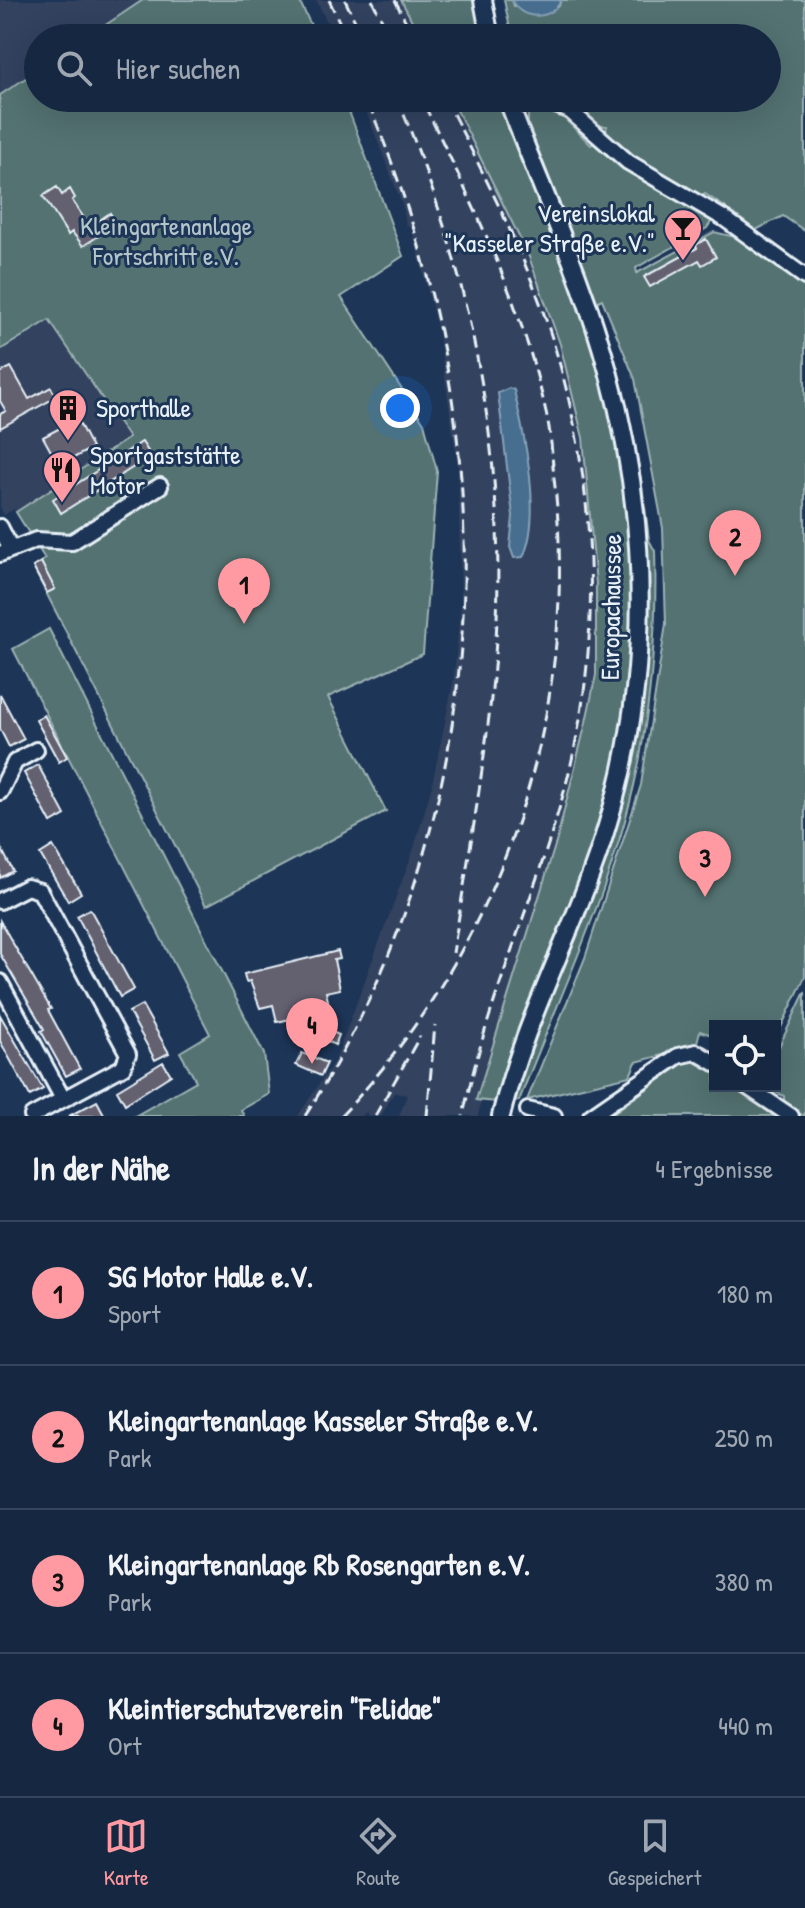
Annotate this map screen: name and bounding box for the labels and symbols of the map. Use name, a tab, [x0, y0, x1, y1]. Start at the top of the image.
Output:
place label: Vereinslokal "Kasseler Straße e.V."	[445, 195, 655, 260]
bar icon: Vereinslokal "Kasseler Straße e.V."	[662, 207, 704, 262]
park label: Kleingartenanlage Fortschritt e.V.	[80, 208, 252, 273]
building icon: Sporthalle	[47, 387, 89, 442]
your location	[380, 388, 420, 428]
place label: Sporthalle	[96, 390, 191, 425]
place label: Sportgaststätte Motor	[90, 437, 241, 502]
restaurant icon: Sportgaststätte Motor	[41, 449, 83, 504]
pin: 2	[709, 510, 761, 576]
street label: Europachaussee	[592, 534, 629, 680]
pin: 1	[218, 558, 270, 624]
pin: 3	[679, 831, 731, 897]
pin: 4	[286, 998, 338, 1064]

